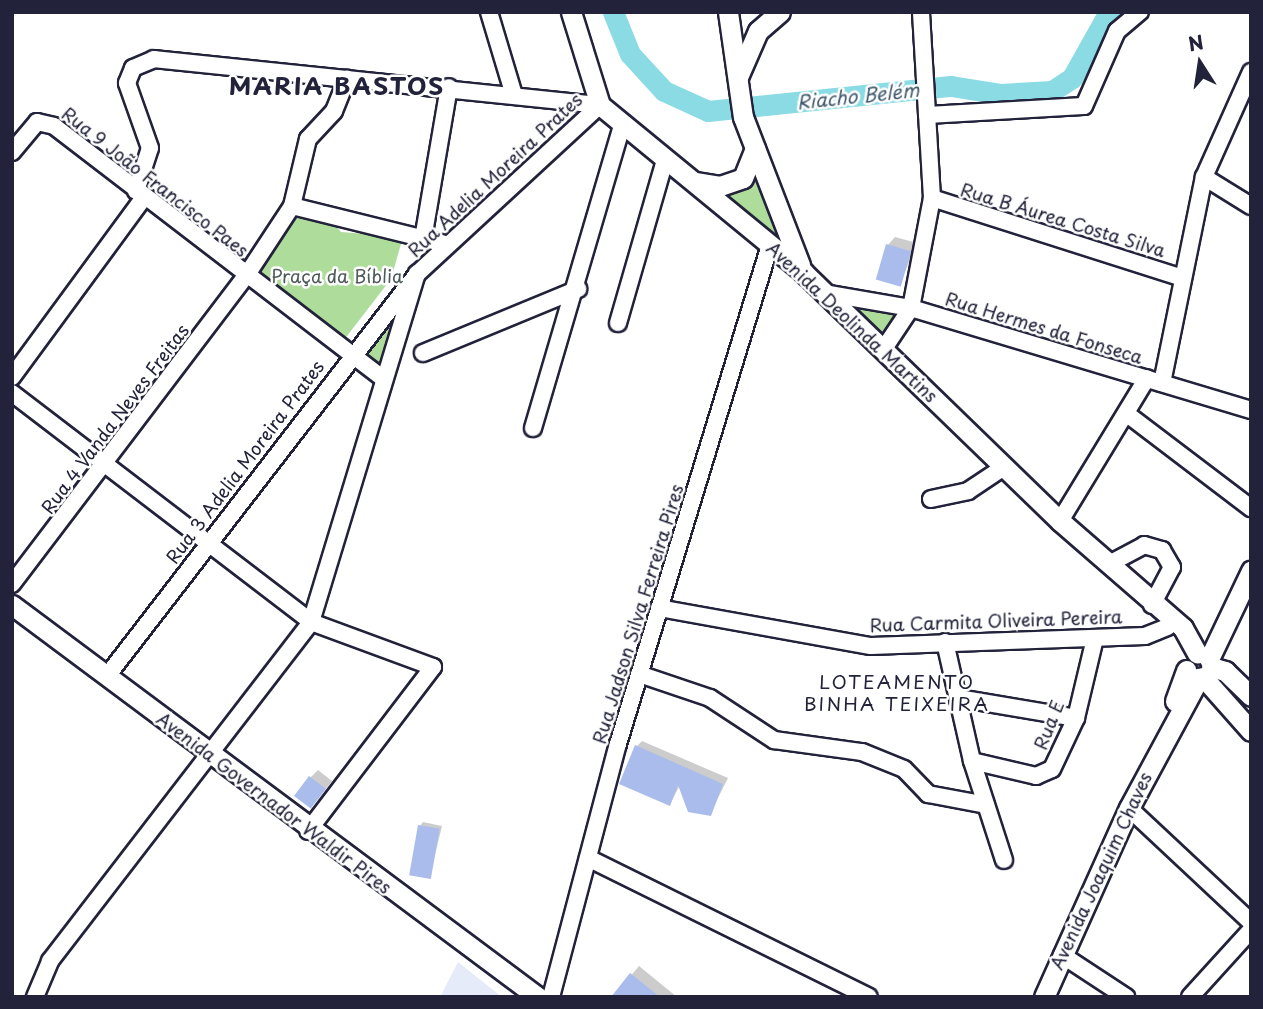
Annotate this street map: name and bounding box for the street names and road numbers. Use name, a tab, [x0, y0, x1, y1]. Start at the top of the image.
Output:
street label: Rua Adelia Moreira Prates	[404, 89, 586, 261]
street label: Rua 9 João Francisco Paes	[57, 102, 253, 262]
street label: Rua B Áurea Costa Silva	[957, 178, 1169, 262]
street label: Avenida Deolinda Martins	[763, 238, 941, 406]
street label: Rua Hermes da Fonseca	[941, 287, 1147, 369]
street label: Rua 4 Vanda Neves Freitas	[36, 319, 194, 519]
street label: Rua 3 Adelia Moreira Prates	[162, 357, 328, 567]
street label: Rua Jadson Silva Ferreira Pires	[588, 480, 688, 748]
street label: Rua Carmita Oliveira Pereira	[869, 606, 1123, 636]
street label: Rua E	[1029, 697, 1069, 753]
street label: Avenida Governador Waldir Pires	[152, 708, 396, 898]
street label: Avenida Joaquim Chaves	[1046, 769, 1156, 973]

